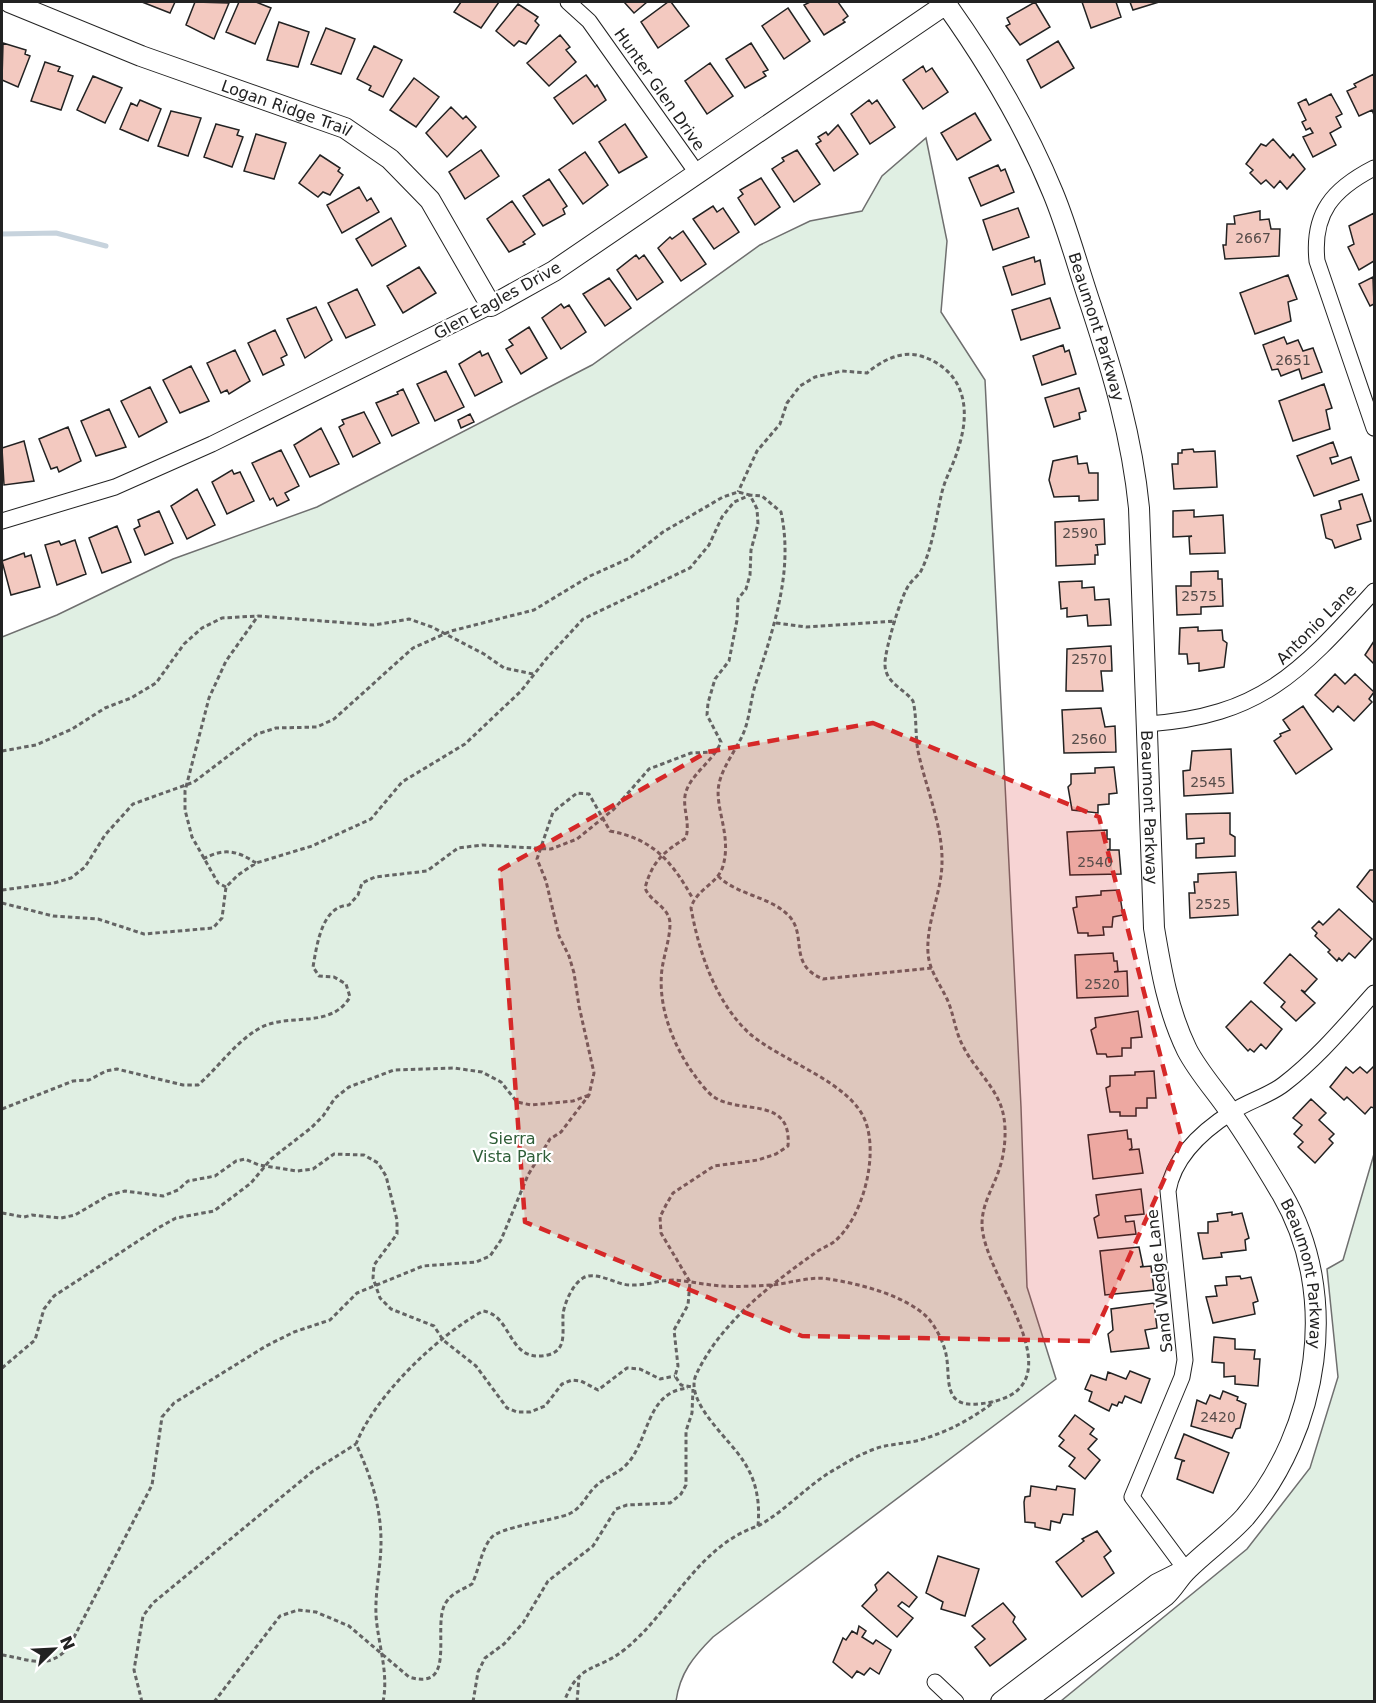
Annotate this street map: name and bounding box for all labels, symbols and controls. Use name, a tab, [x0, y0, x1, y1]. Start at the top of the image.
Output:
street label: Hunter Glen Drive	[610, 25, 709, 154]
street label: Logan Ridge Trail	[219, 76, 356, 140]
house number: 2667	[1235, 230, 1271, 246]
street label: Beaumont Parkway	[1064, 250, 1128, 403]
street label: Glen Eagles Drive	[430, 258, 564, 343]
house number: 2651	[1275, 352, 1311, 368]
house number: 2590	[1062, 525, 1098, 541]
street label: Antonio Lane	[1272, 580, 1360, 668]
house number: 2575	[1181, 588, 1217, 604]
house number: 2570	[1071, 651, 1107, 667]
street label: Beaumont Parkway	[1137, 730, 1161, 885]
house number: 2560	[1071, 731, 1107, 747]
house number: 2545	[1190, 774, 1226, 790]
house number: 2540	[1077, 854, 1113, 870]
house number: 2525	[1195, 896, 1231, 912]
house number: 2520	[1084, 976, 1120, 992]
park label: Sierra Vista Park	[472, 1129, 552, 1166]
street label: Beaumont Parkway	[1276, 1195, 1325, 1350]
street label: Sand Wedge Lane	[1143, 1208, 1176, 1354]
house number: 2420	[1200, 1409, 1236, 1425]
north arrow	[24, 1619, 84, 1679]
text: N	[56, 1633, 79, 1653]

